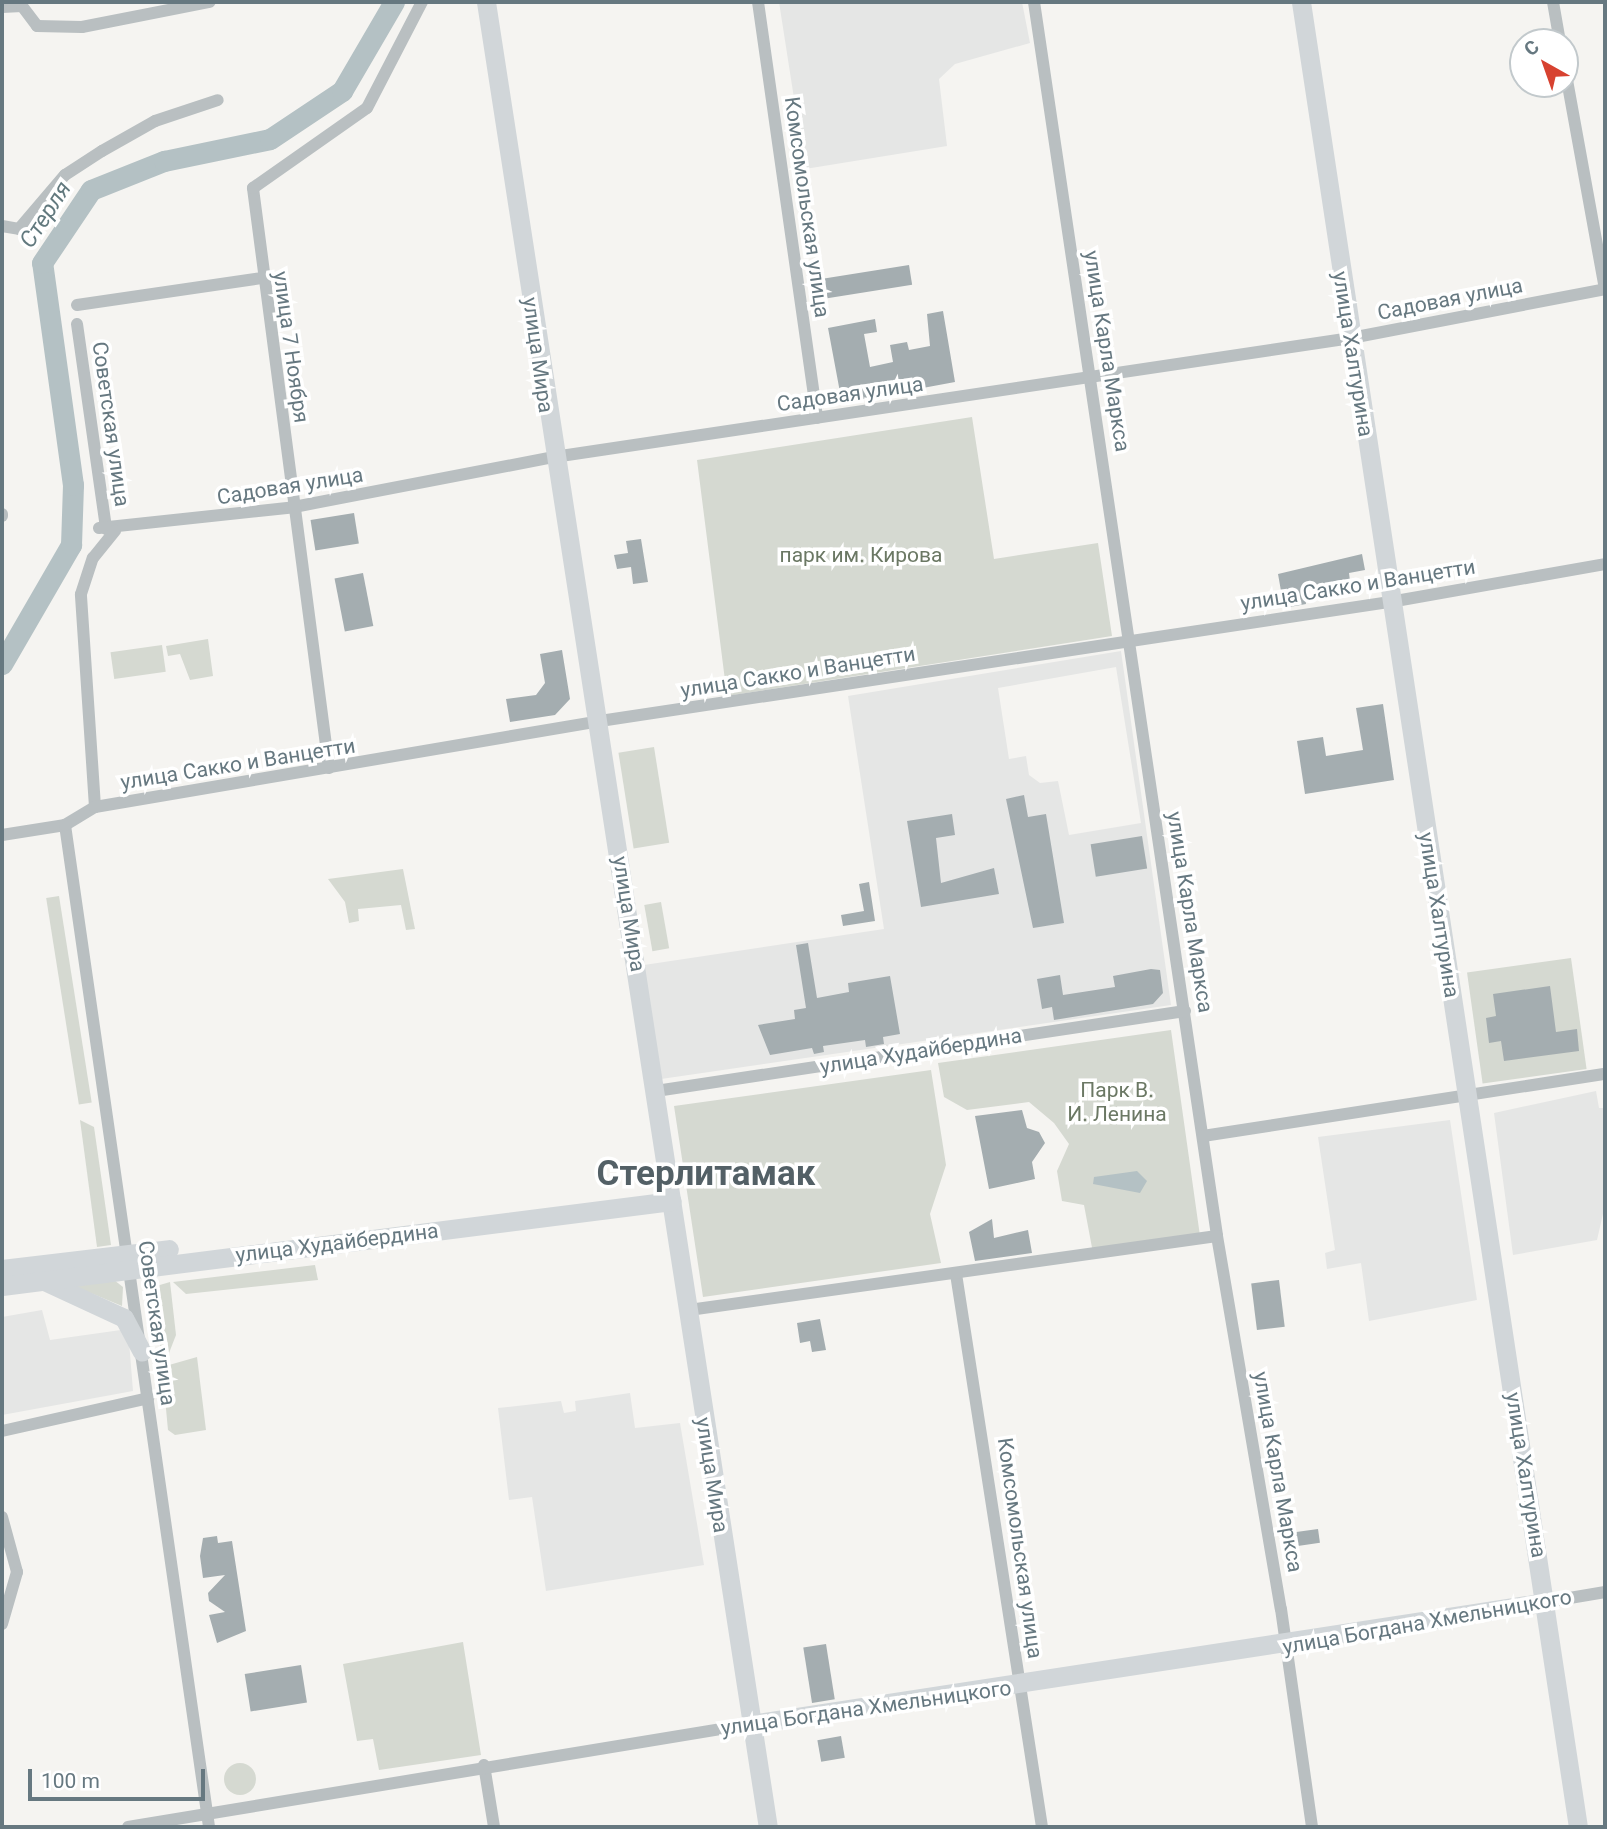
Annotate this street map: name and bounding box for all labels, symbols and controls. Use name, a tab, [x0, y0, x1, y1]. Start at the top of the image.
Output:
north arrow	[1509, 28, 1579, 98]
text: С	[1519, 35, 1544, 61]
street label: Комсомольская улица	[779, 95, 835, 319]
water label: Стерля	[14, 177, 78, 253]
street label: улица Карла Маркса	[1079, 249, 1135, 453]
street label: улица 7 Ноября	[268, 269, 314, 425]
street label: улица Халтурина	[1327, 269, 1379, 439]
street label: Садовая улица	[1375, 273, 1525, 325]
street label: улица Мира	[517, 296, 559, 414]
street label: Советская улица	[87, 340, 135, 508]
street label: Садовая улица	[775, 371, 925, 417]
street label: Садовая улица	[215, 462, 365, 510]
park label: парк им. Кирова	[780, 542, 942, 568]
street label: улица Сакко и Ванцетти	[1239, 554, 1477, 616]
street label: улица Сакко и Ванцетти	[679, 641, 917, 703]
street label: улица Сакко и Ванцетти	[119, 733, 357, 795]
street label: улица Карла Маркса	[1162, 810, 1218, 1014]
street label: улица Халтурина	[1413, 830, 1465, 1000]
street label: улица Мира	[607, 854, 651, 974]
street label: улица Худайбердина	[818, 1023, 1024, 1079]
park label: Парк В. И. Ленина	[1067, 1077, 1167, 1127]
district label: Стерлитамак	[597, 1153, 815, 1195]
street label: улица Худайбердина	[234, 1218, 440, 1268]
street label: Советская улица	[133, 1239, 181, 1407]
street label: улица Карла Маркса	[1248, 1370, 1308, 1574]
street label: улица Халтурина	[1500, 1390, 1552, 1560]
street label: улица Мира	[690, 1415, 734, 1535]
street label: Комсомольская улица	[992, 1436, 1048, 1660]
street label: улица Богдана Хмельницкого	[1281, 1584, 1573, 1660]
street label: улица Богдана Хмельницкого	[719, 1675, 1013, 1741]
scale bar	[32, 1756, 208, 1800]
text: 100 m	[41, 1769, 100, 1793]

